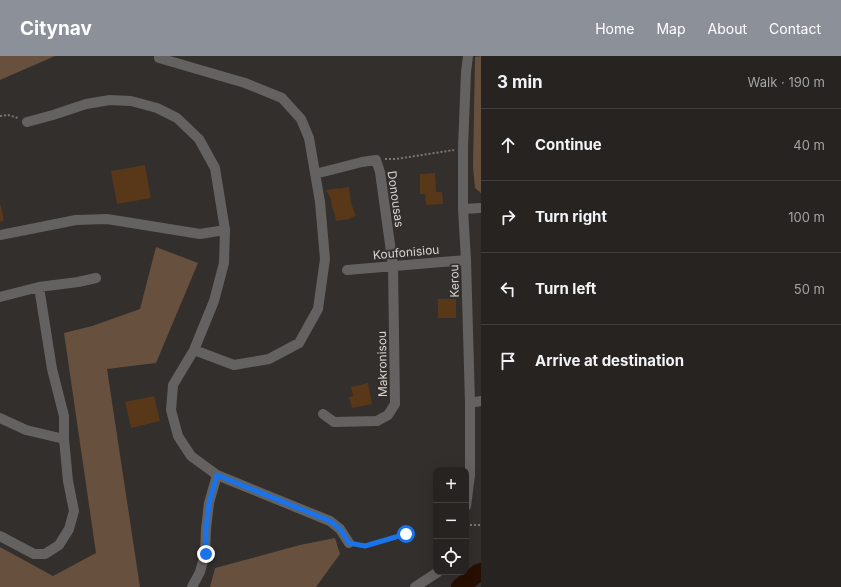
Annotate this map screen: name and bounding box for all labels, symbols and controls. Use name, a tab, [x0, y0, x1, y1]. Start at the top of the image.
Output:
text: Citynav	[20, 17, 92, 40]
text: Home	[595, 20, 634, 37]
text: Map	[656, 20, 686, 37]
text: About	[708, 20, 747, 37]
text: Contact	[769, 20, 821, 37]
text: 3 min	[497, 72, 543, 92]
text: Walk · 190 m	[748, 74, 825, 90]
icon: ahead	[497, 134, 519, 156]
text: Continue	[535, 135, 602, 154]
text: 40 m	[793, 137, 825, 153]
street label: Donousas	[385, 170, 407, 228]
icon: right	[497, 206, 519, 228]
text: Turn right	[535, 207, 607, 226]
text: 100 m	[788, 209, 825, 225]
street label: Koufonisiou	[372, 242, 440, 262]
street label: Kerou	[446, 264, 462, 298]
icon: left	[497, 278, 519, 300]
text: Turn left	[535, 279, 596, 298]
text: 50 m	[794, 281, 825, 297]
street label: Makronisou	[374, 331, 390, 397]
icon: arrive	[497, 350, 519, 372]
text: Arrive at destination	[535, 351, 684, 370]
map controls	[433, 467, 469, 575]
button: +	[433, 467, 469, 503]
button: −	[433, 503, 469, 539]
route start	[397, 525, 415, 543]
button: locate	[433, 539, 469, 575]
route end	[197, 545, 215, 563]

